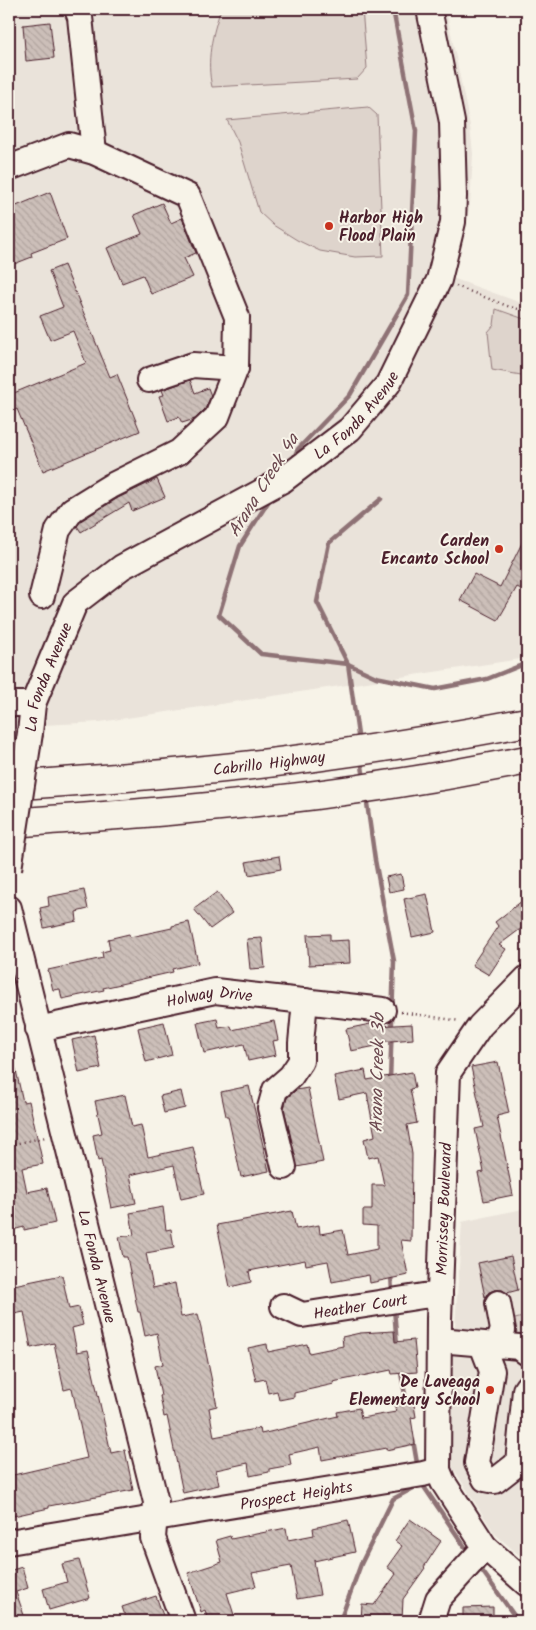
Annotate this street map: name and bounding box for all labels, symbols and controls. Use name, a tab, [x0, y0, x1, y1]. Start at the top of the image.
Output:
place label: Harbor High Flood Plain	[339, 206, 423, 249]
marker: Harbor High Flood Plain	[323, 220, 335, 232]
street label: La Fonda Avenue	[308, 367, 406, 467]
water label: Arana Creek 4a	[221, 427, 309, 543]
place label: Carden Encanto School	[381, 529, 490, 572]
marker: Carden Encanto School	[493, 543, 505, 555]
street label: La Fonda Avenue	[19, 619, 80, 733]
street label: Cabrillo Highway	[212, 745, 327, 783]
street label: Holway Drive	[164, 980, 254, 1015]
water label: Arana Creek 3b	[363, 1011, 394, 1133]
street label: Morrissey Boulevard	[430, 1141, 459, 1276]
street label: La Fonda Avenue	[70, 1207, 122, 1326]
street label: Heather Court	[312, 1287, 410, 1327]
place label: De Laveaga Elementary School	[349, 1370, 481, 1413]
marker: De Laveaga Elementary School	[484, 1384, 496, 1396]
street label: Prospect Heights	[238, 1475, 355, 1518]

